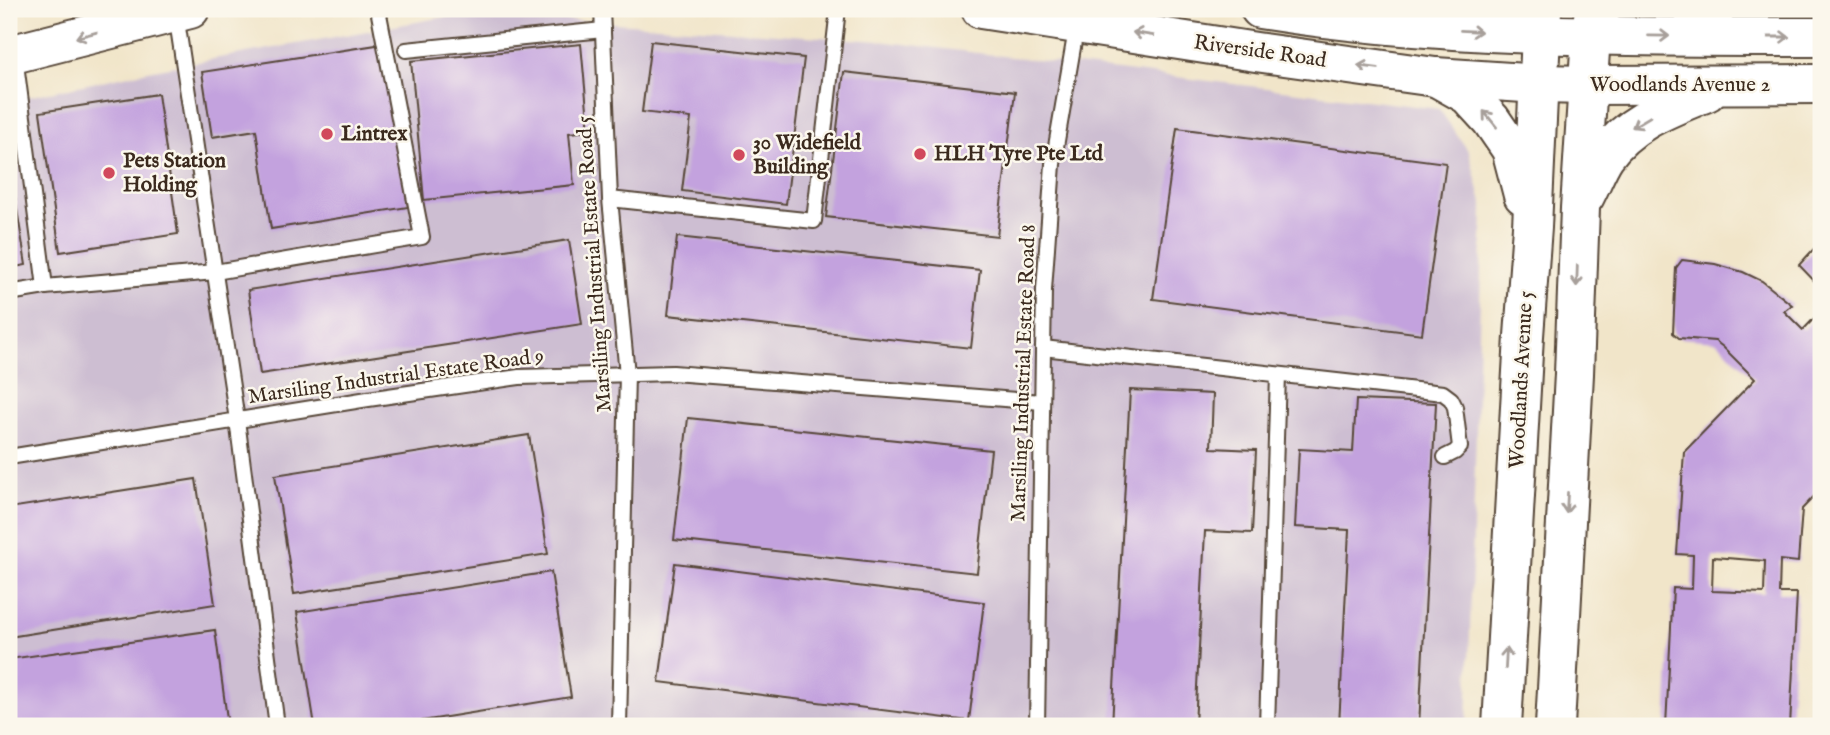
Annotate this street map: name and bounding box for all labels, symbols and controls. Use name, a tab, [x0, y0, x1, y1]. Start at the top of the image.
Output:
one-way arrow	[1459, 24, 1482, 37]
one-way arrow	[1132, 27, 1154, 40]
one-way arrow	[75, 29, 98, 42]
street label: Riverside Road	[1192, 29, 1329, 75]
one-way arrow	[1648, 29, 1671, 43]
one-way arrow	[1767, 30, 1790, 44]
one-way arrow	[1357, 61, 1379, 74]
street label: Woodlands Avenue 2	[1590, 72, 1770, 99]
one-way arrow	[1482, 111, 1497, 129]
street label: Marsiling Industrial Estate Road 5	[571, 115, 619, 413]
one-way arrow	[1631, 116, 1651, 130]
place label: Lintrex	[341, 121, 408, 148]
marker: Lintrex	[319, 126, 335, 142]
place label: 30 Widefield Building	[753, 130, 862, 181]
place label: HLH Tyre Pte Ltd	[934, 141, 1104, 168]
marker: HLH Tyre Pte Ltd	[912, 146, 928, 162]
marker: 30 Widefield Building	[731, 147, 747, 163]
place label: Pets Station Holding	[123, 148, 226, 199]
marker: Pets Station Holding	[101, 165, 117, 181]
street label: Marsiling Industrial Estate Road 8	[1005, 224, 1043, 522]
one-way arrow	[1571, 264, 1584, 287]
street label: Woodlands Avenue 5	[1504, 290, 1540, 470]
street label: Marsiling Industrial Estate Road 9	[246, 343, 546, 411]
one-way arrow	[1561, 491, 1574, 514]
one-way arrow	[1500, 647, 1513, 670]

